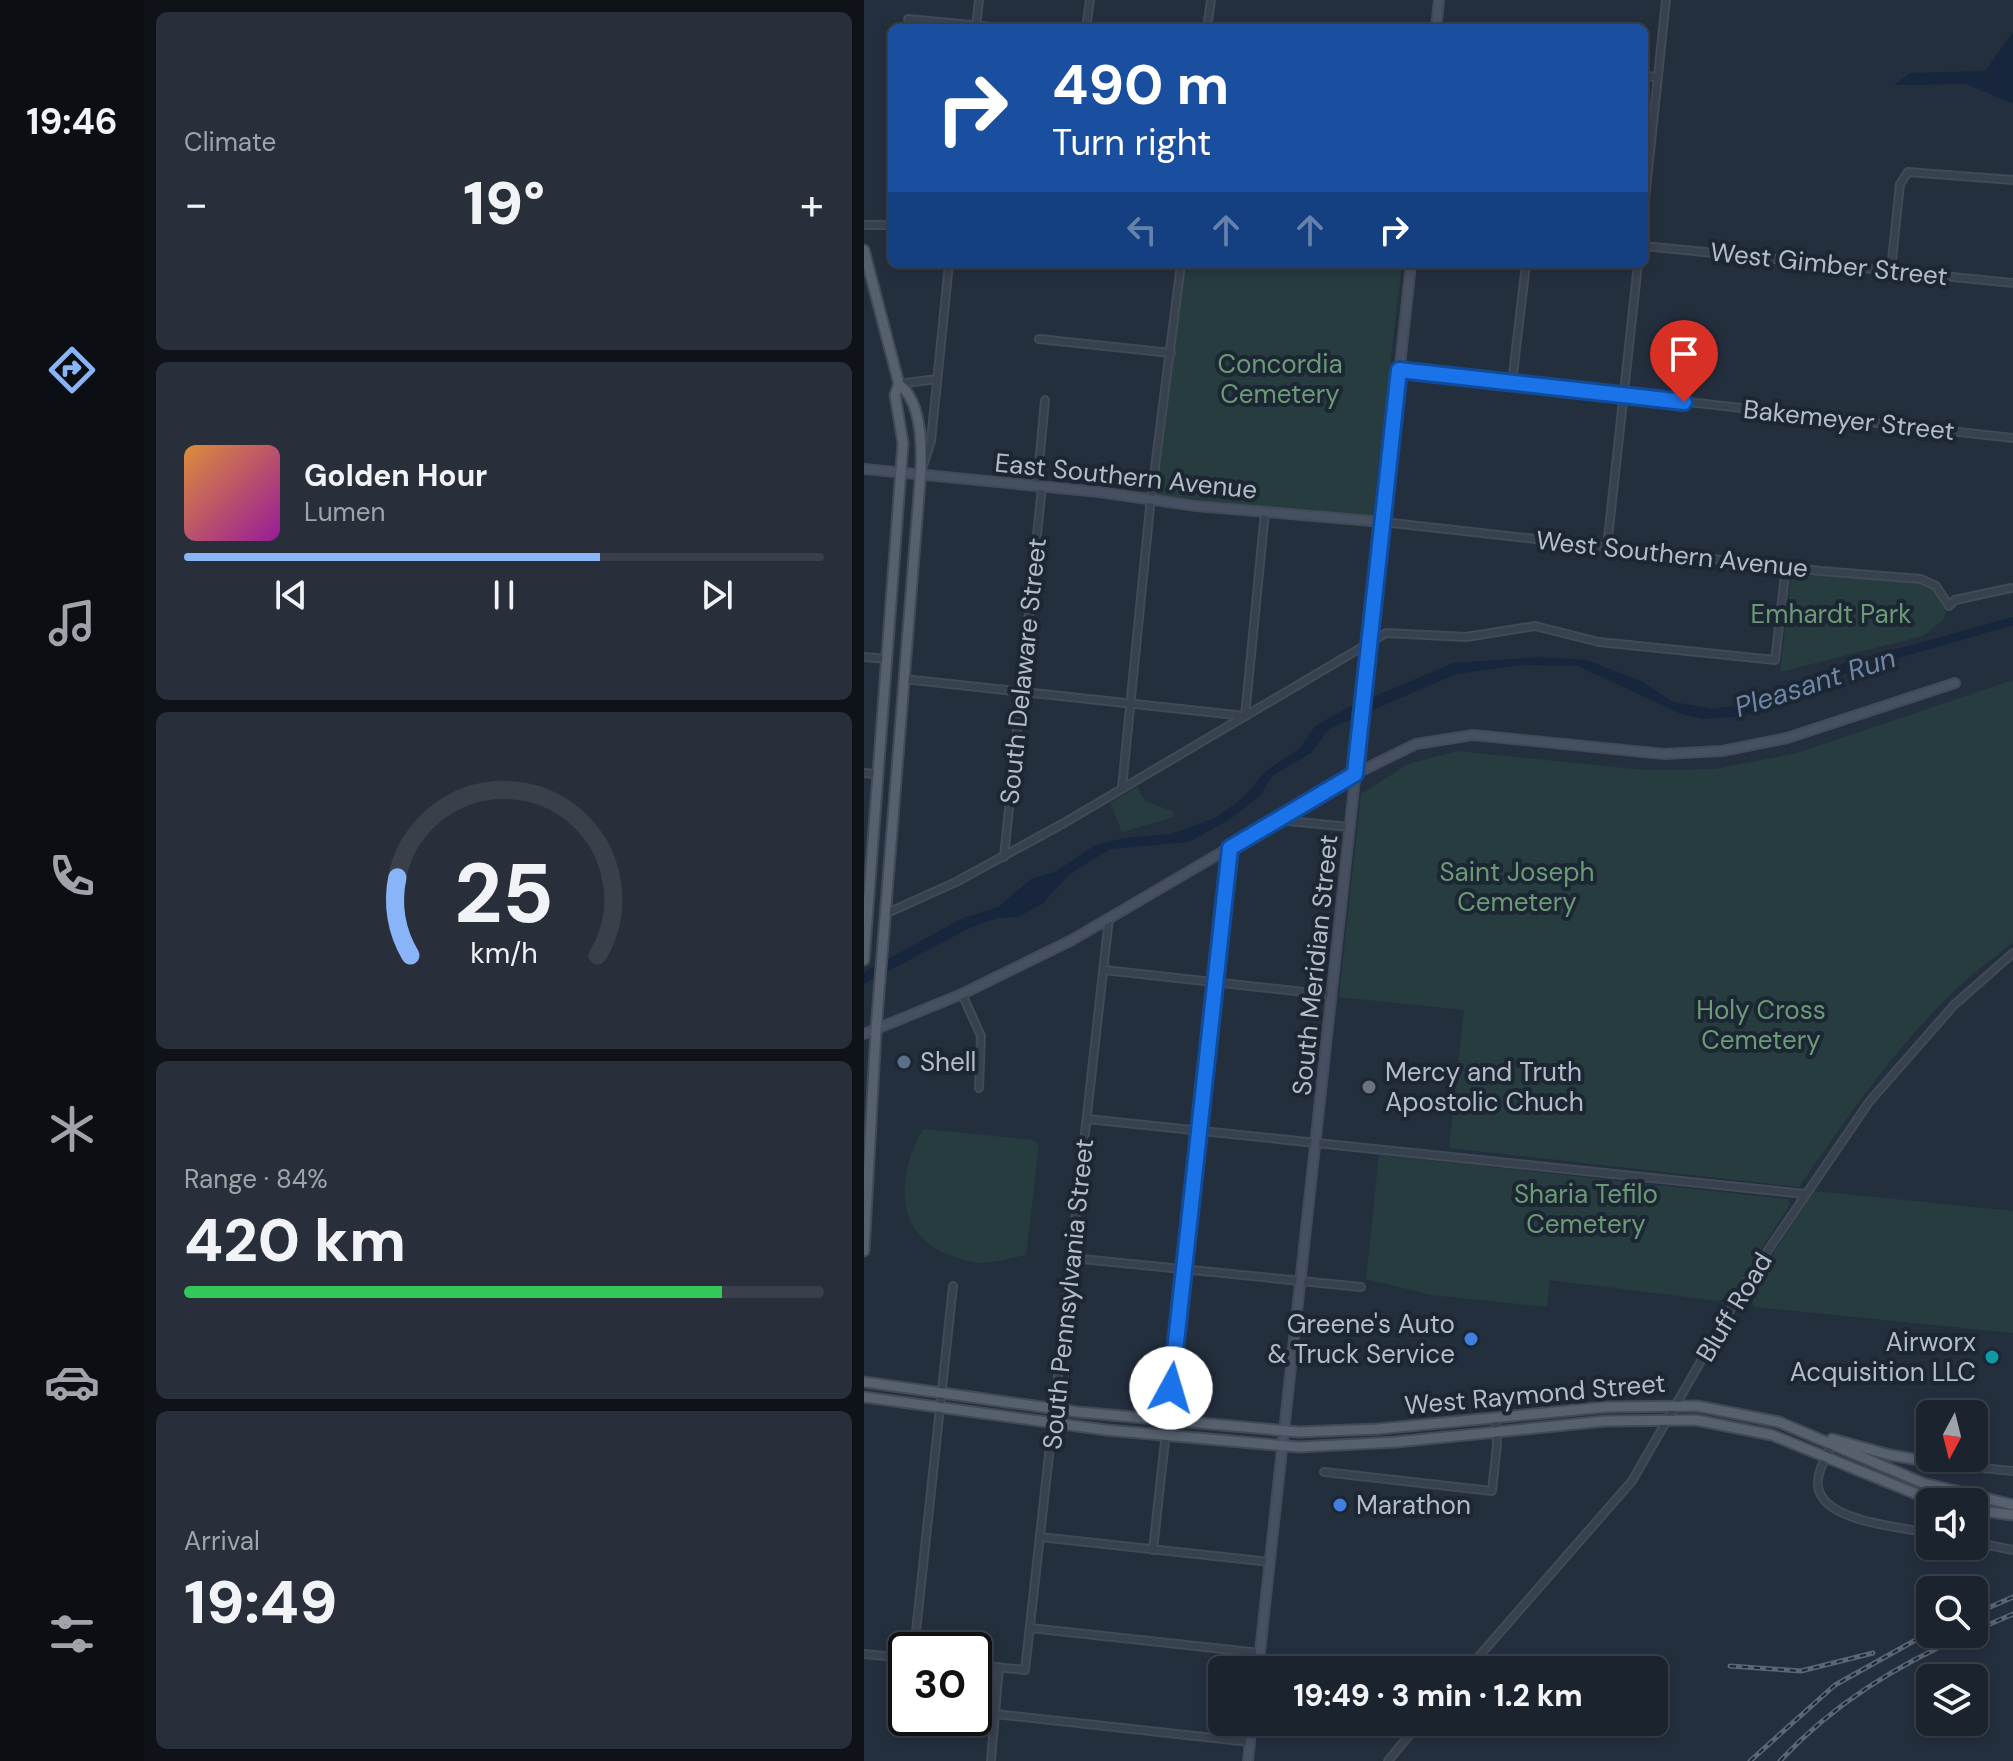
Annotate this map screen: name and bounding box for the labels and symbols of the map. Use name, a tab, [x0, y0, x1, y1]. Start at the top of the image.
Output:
street label: West Gimber Street	[1709, 235, 1949, 293]
pin	[1650, 320, 1718, 402]
park label: Concordia Cemetery	[1217, 347, 1343, 411]
street label: Bakemeyer Street	[1742, 392, 1956, 448]
street label: East Southern Avenue	[993, 445, 1259, 507]
street label: West Southern Avenue	[1534, 523, 1810, 585]
street label: South Delaware Street	[992, 536, 1054, 806]
park label: Emhardt Park	[1751, 597, 1911, 631]
water label: Pleasant Run	[1730, 639, 1900, 726]
street label: South Meridian Street	[1284, 833, 1346, 1097]
park label: Saint Joseph Cemetery	[1440, 855, 1595, 919]
park label: Holy Cross Cemetery	[1696, 993, 1826, 1057]
place label: Shell	[920, 1045, 976, 1079]
marker: Shell	[895, 1053, 913, 1071]
place label: Mercy and Truth Apostolic Chuch	[1385, 1055, 1584, 1119]
marker: Mercy and Truth Apostolic Chuch	[1360, 1078, 1378, 1096]
street label: South Pennsylvania Street	[1035, 1137, 1101, 1451]
park label: Sharia Tefilo Cemetery	[1514, 1177, 1658, 1241]
street label: Bluff Road	[1688, 1246, 1780, 1368]
place label: Greene's Auto & Truck Service	[1267, 1307, 1455, 1371]
place label: Airworx Acquisition LLC	[1790, 1325, 1976, 1389]
marker: Greene's Auto & Truck Service	[1462, 1330, 1480, 1348]
position arrow	[1129, 1346, 1213, 1430]
marker: Airworx Acquisition LLC	[1983, 1348, 2001, 1366]
street label: West Raymond Street	[1403, 1366, 1667, 1422]
north arrow	[1916, 1400, 1988, 1472]
place label: Marathon	[1356, 1488, 1471, 1522]
marker: Marathon	[1331, 1496, 1349, 1514]
speed limit sign: 30	[888, 1632, 992, 1736]

